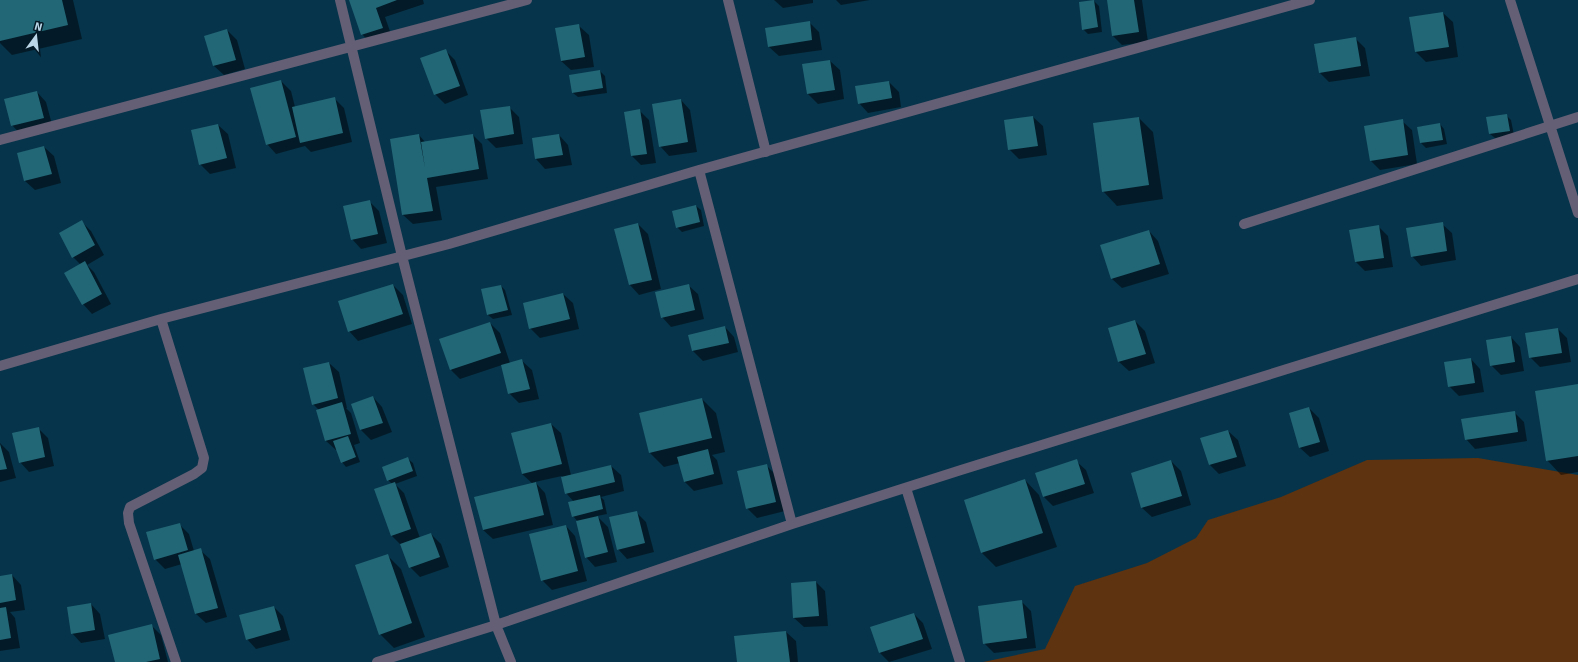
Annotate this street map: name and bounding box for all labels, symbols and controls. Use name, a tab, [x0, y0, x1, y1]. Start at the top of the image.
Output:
north arrow	[16, 16, 56, 56]
text: N	[33, 20, 44, 34]

